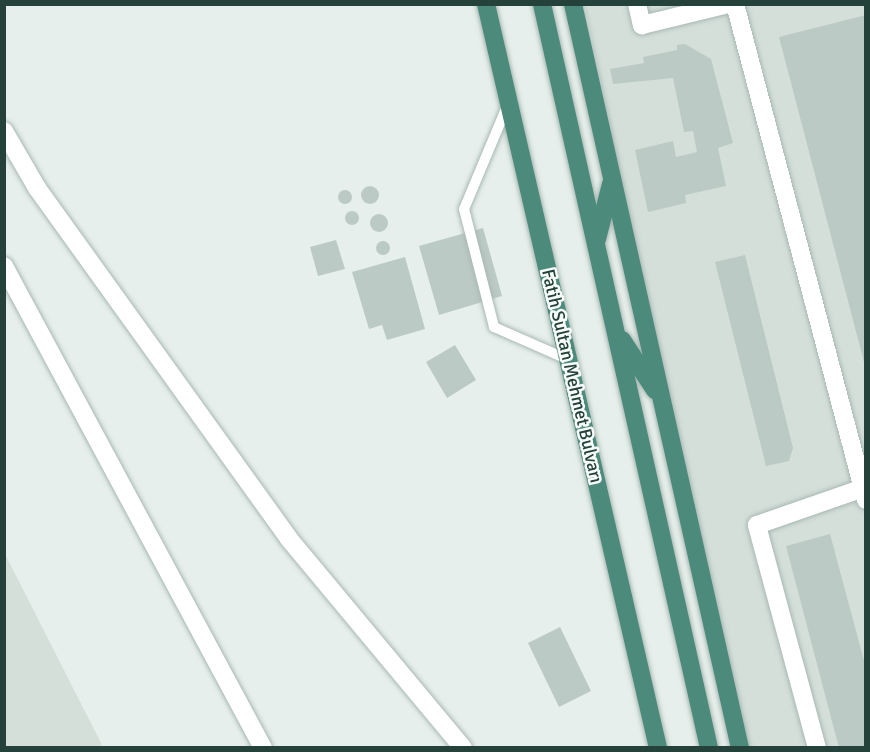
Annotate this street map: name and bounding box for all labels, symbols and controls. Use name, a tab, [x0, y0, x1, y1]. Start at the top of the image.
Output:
street label: Fatih Sultan Mehmet Bulvarı	[537, 267, 607, 485]

